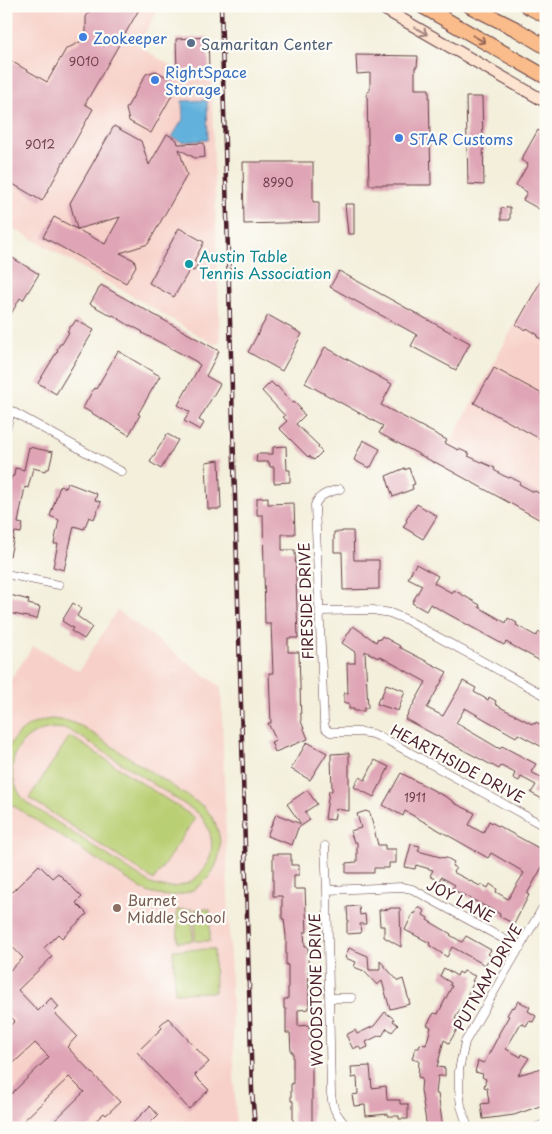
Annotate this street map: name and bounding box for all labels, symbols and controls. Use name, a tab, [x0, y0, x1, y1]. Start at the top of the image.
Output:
place label: Zookeeper	[93, 26, 167, 49]
one-way arrow	[414, 26, 428, 36]
marker: Zookeeper	[77, 31, 89, 43]
place label: Samaritan Center	[201, 32, 333, 55]
one-way arrow	[471, 35, 486, 45]
marker: Samaritan Center	[185, 37, 197, 49]
house number: 9010	[69, 52, 99, 70]
place label: RightSpace Storage	[165, 60, 247, 100]
marker: RightSpace Storage	[149, 74, 161, 86]
place label: STAR Customs	[409, 127, 513, 150]
marker: STAR Customs	[393, 132, 405, 144]
house number: 9012	[25, 135, 55, 153]
house number: 8990	[262, 173, 294, 191]
place label: Austin Table Tennis Association	[199, 244, 331, 284]
marker: Austin Table Tennis Association	[183, 258, 195, 270]
street label: FIRESIDE DRIVE	[291, 542, 319, 660]
street label: HEARTHSIDE DRIVE	[387, 718, 529, 808]
house number: 1911	[404, 788, 426, 806]
street label: JOY LANE	[423, 872, 499, 928]
place label: Burnet Middle School	[127, 888, 226, 928]
marker: Burnet Middle School	[111, 902, 123, 914]
street label: WOODSTONE DRIVE	[302, 913, 328, 1067]
street label: PUTNAM DRIVE	[447, 919, 527, 1035]

